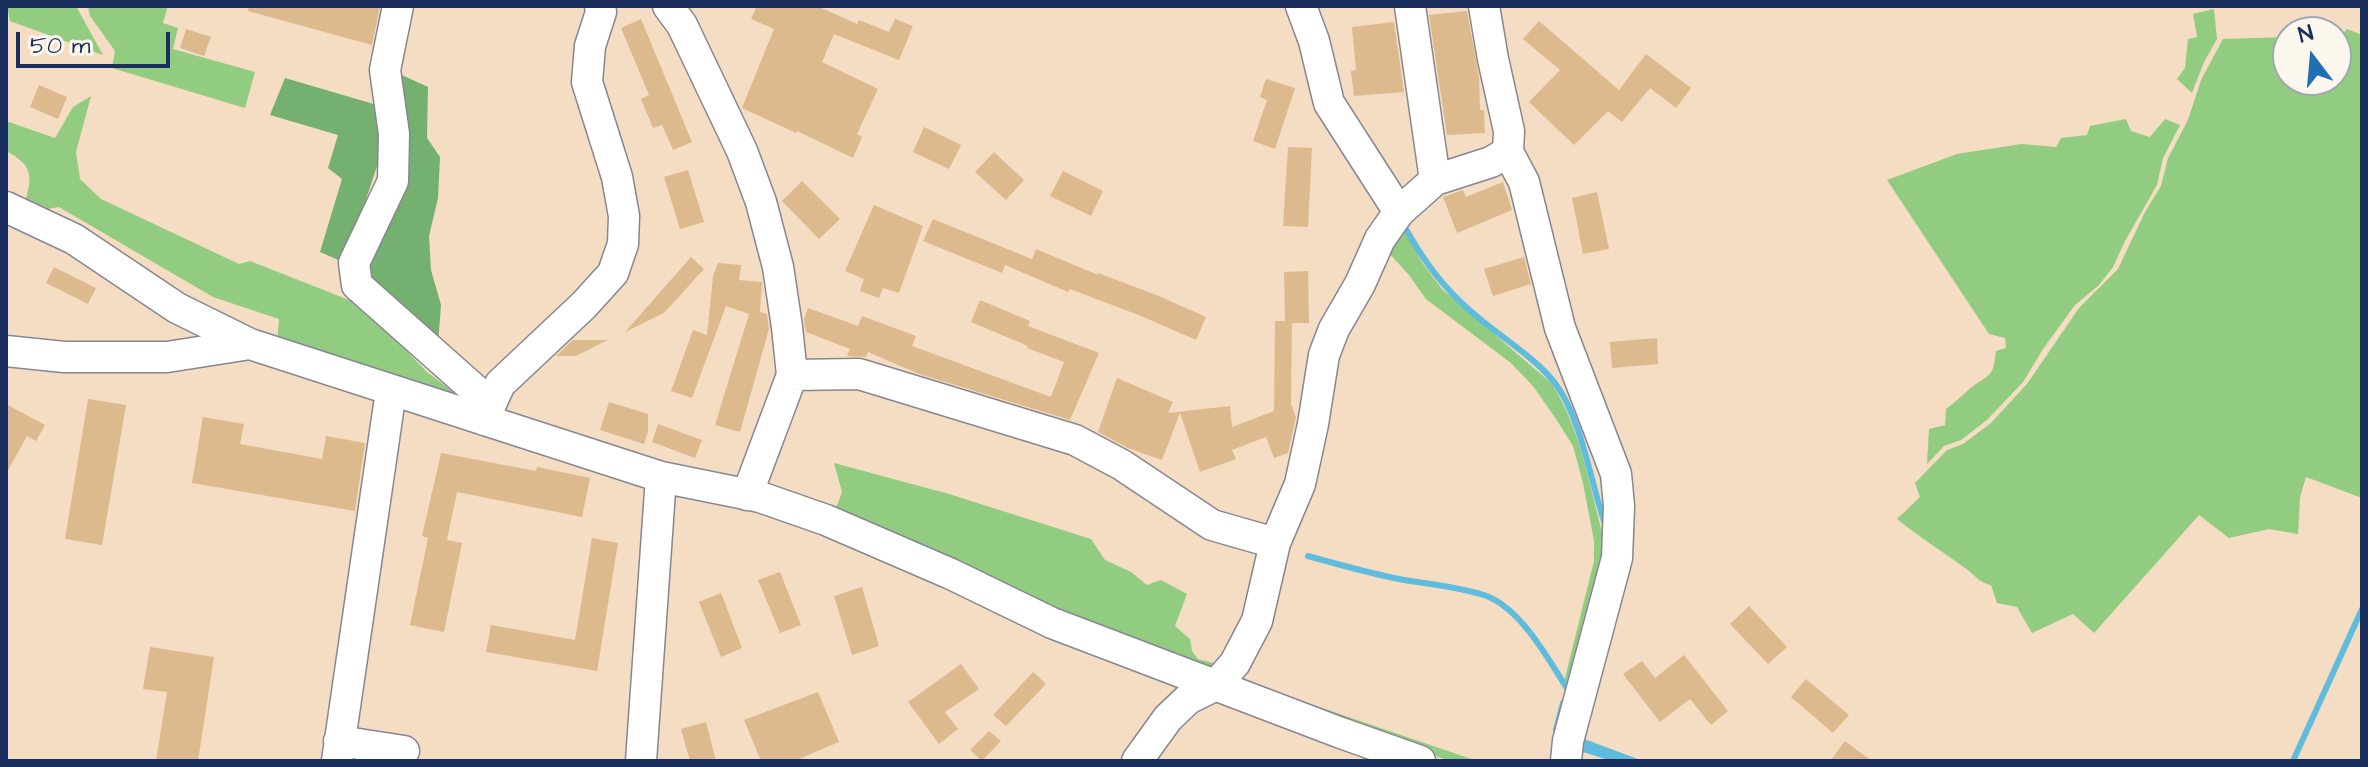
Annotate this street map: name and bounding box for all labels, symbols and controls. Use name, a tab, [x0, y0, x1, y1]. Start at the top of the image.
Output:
scale bar	[20, 16, 174, 66]
north arrow	[2272, 16, 2352, 96]
text: N	[2295, 18, 2317, 51]
text: 50 m	[30, 29, 90, 63]

